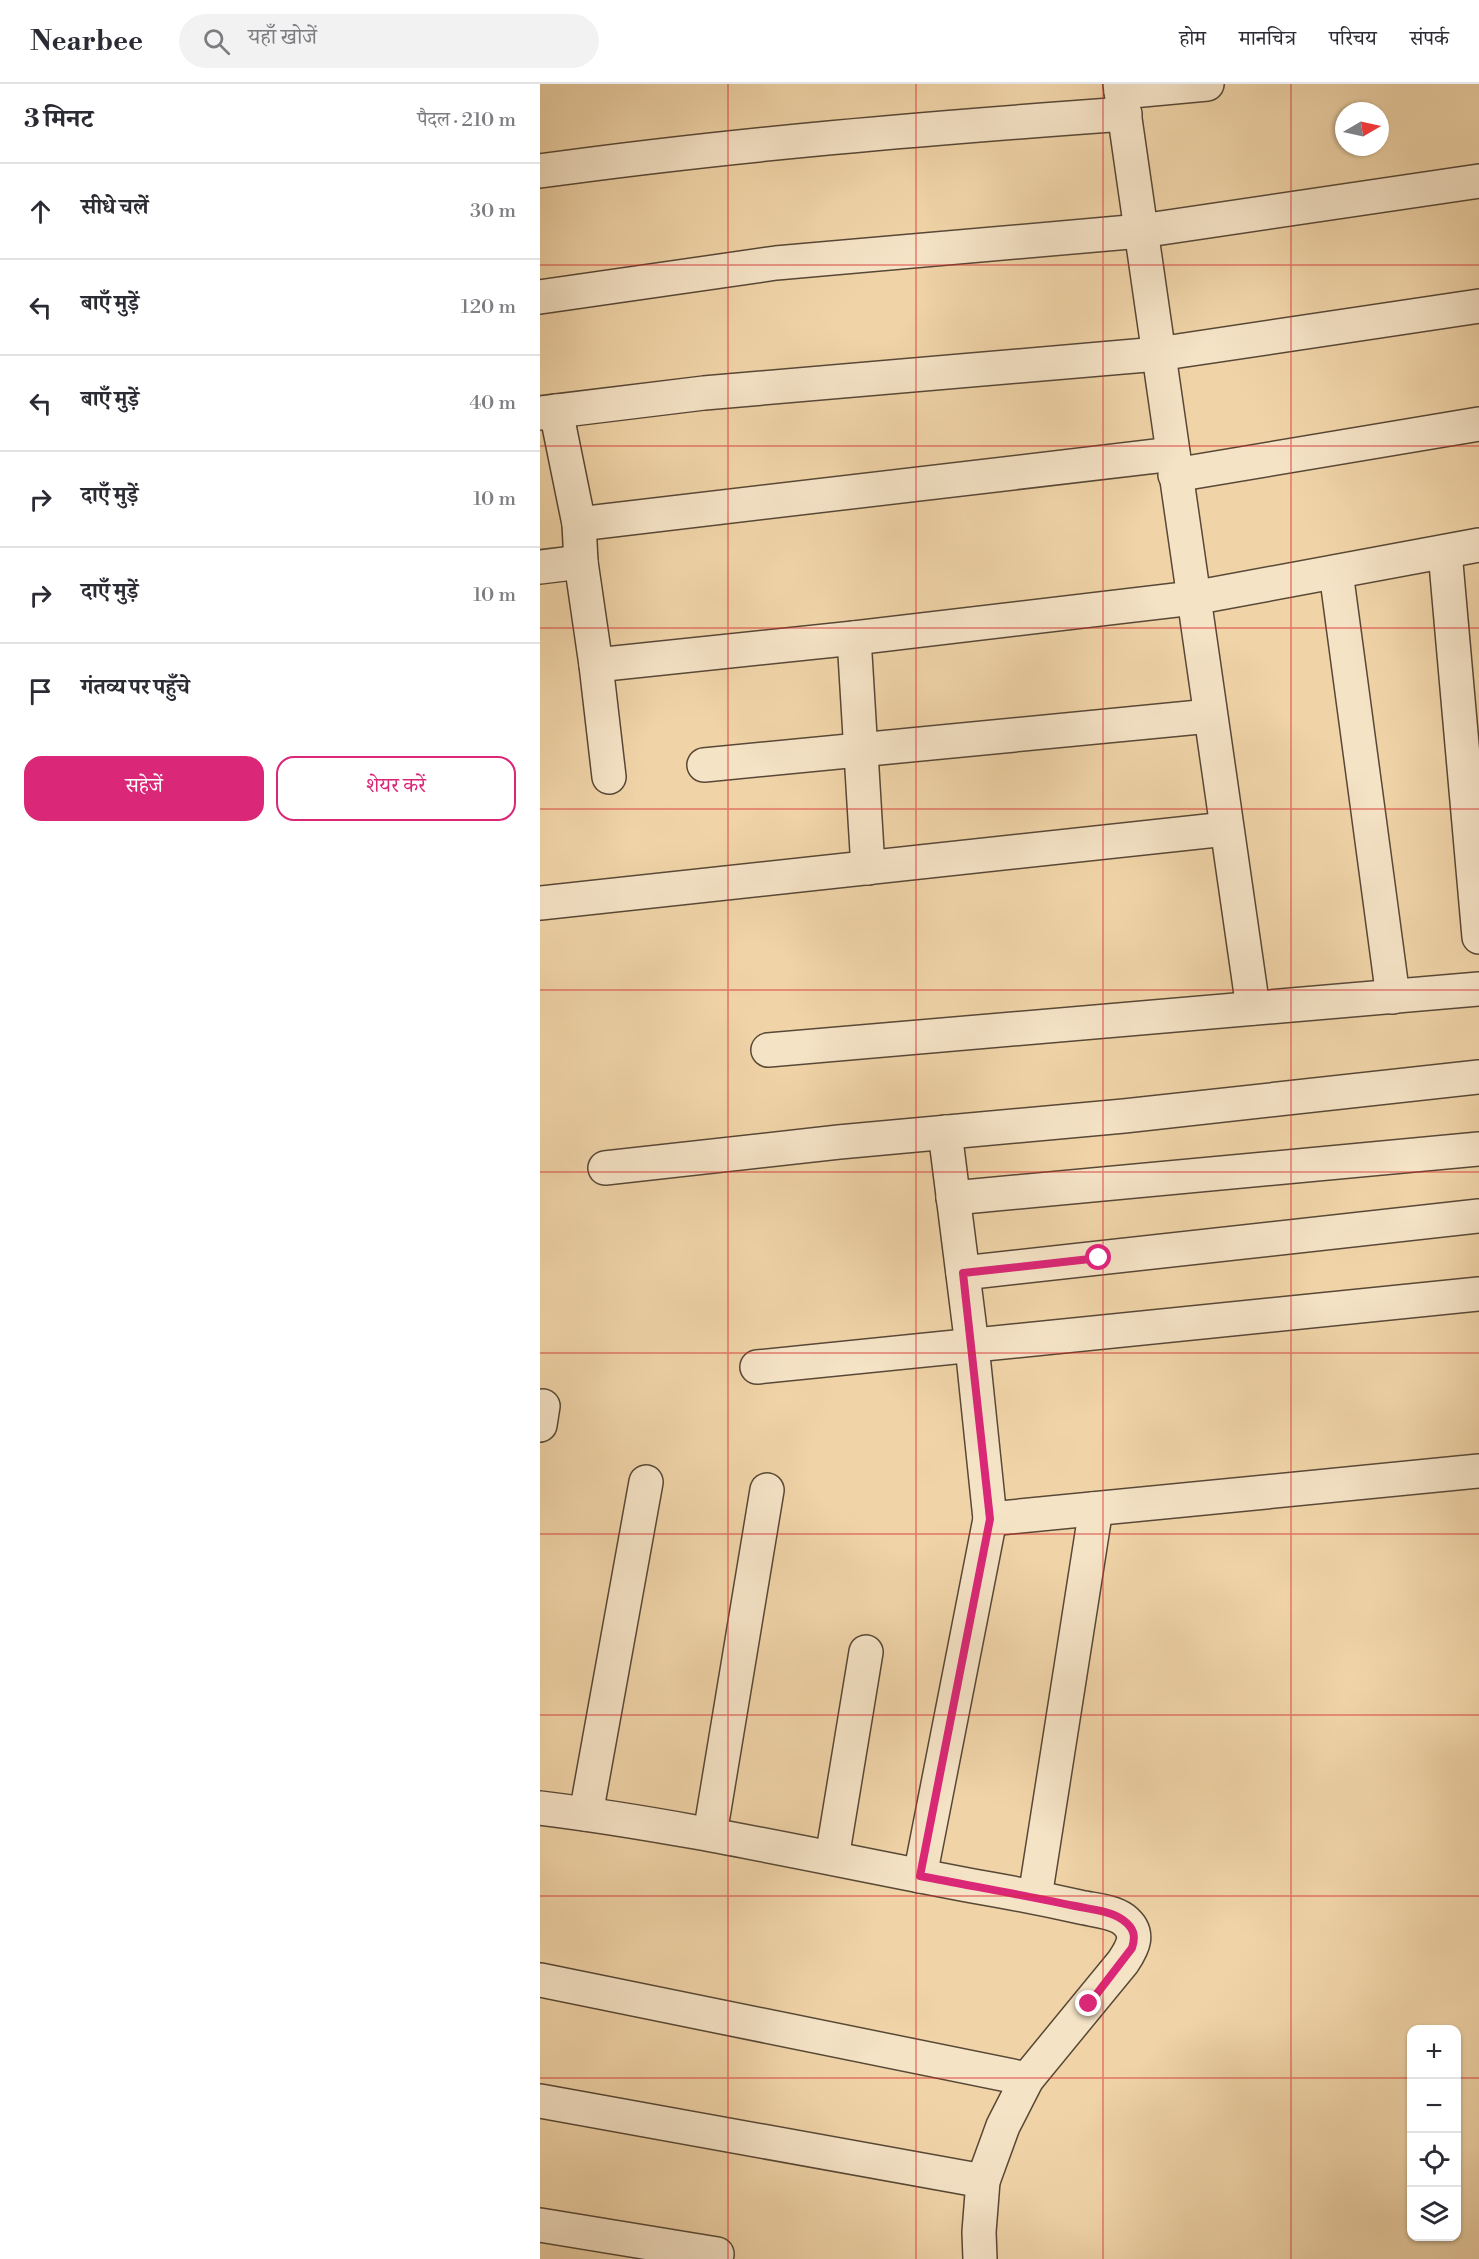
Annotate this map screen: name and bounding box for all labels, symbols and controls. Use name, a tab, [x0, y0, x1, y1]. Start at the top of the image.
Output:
search box	[179, 14, 599, 68]
text: Nearbee	[30, 24, 143, 59]
text: यहाँ खोजें	[248, 24, 317, 51]
icon: search	[200, 25, 233, 58]
text: होम	[1179, 26, 1206, 52]
text: मानचित्र	[1239, 26, 1296, 52]
text: परिचय	[1329, 26, 1377, 52]
text: संपर्क	[1410, 26, 1449, 52]
north arrow	[1335, 102, 1389, 156]
text: 3 मिनट	[24, 103, 93, 135]
text: पैदल · 210 m	[417, 108, 516, 133]
text: सीधे चलें	[81, 194, 148, 221]
icon: ahead	[24, 195, 57, 228]
text: 30 m	[470, 199, 516, 224]
text: बाएँ मुड़ें	[81, 290, 139, 317]
icon: left	[24, 291, 57, 324]
text: 120 m	[461, 295, 516, 320]
text: बाएँ मुड़ें	[81, 386, 139, 413]
icon: left	[24, 387, 57, 420]
text: 40 m	[469, 391, 516, 416]
text: दाएँ मुड़ें	[81, 482, 138, 509]
icon: right	[24, 483, 57, 516]
text: 10 m	[473, 487, 516, 512]
text: दाएँ मुड़ें	[81, 578, 138, 605]
icon: right	[24, 579, 57, 612]
text: 10 m	[473, 583, 516, 608]
text: गंतव्य पर पहुँचे	[81, 674, 190, 701]
icon: arrive	[24, 675, 57, 708]
button: सहेजें	[24, 756, 264, 821]
button: शेयर करें	[276, 756, 516, 821]
route start	[1085, 1244, 1111, 1270]
route end	[1075, 1990, 1101, 2016]
map controls	[1407, 2025, 1461, 2241]
button: +	[1407, 2025, 1461, 2079]
button: −	[1407, 2079, 1461, 2133]
button: locate	[1407, 2133, 1461, 2187]
button: layers	[1407, 2187, 1461, 2241]

